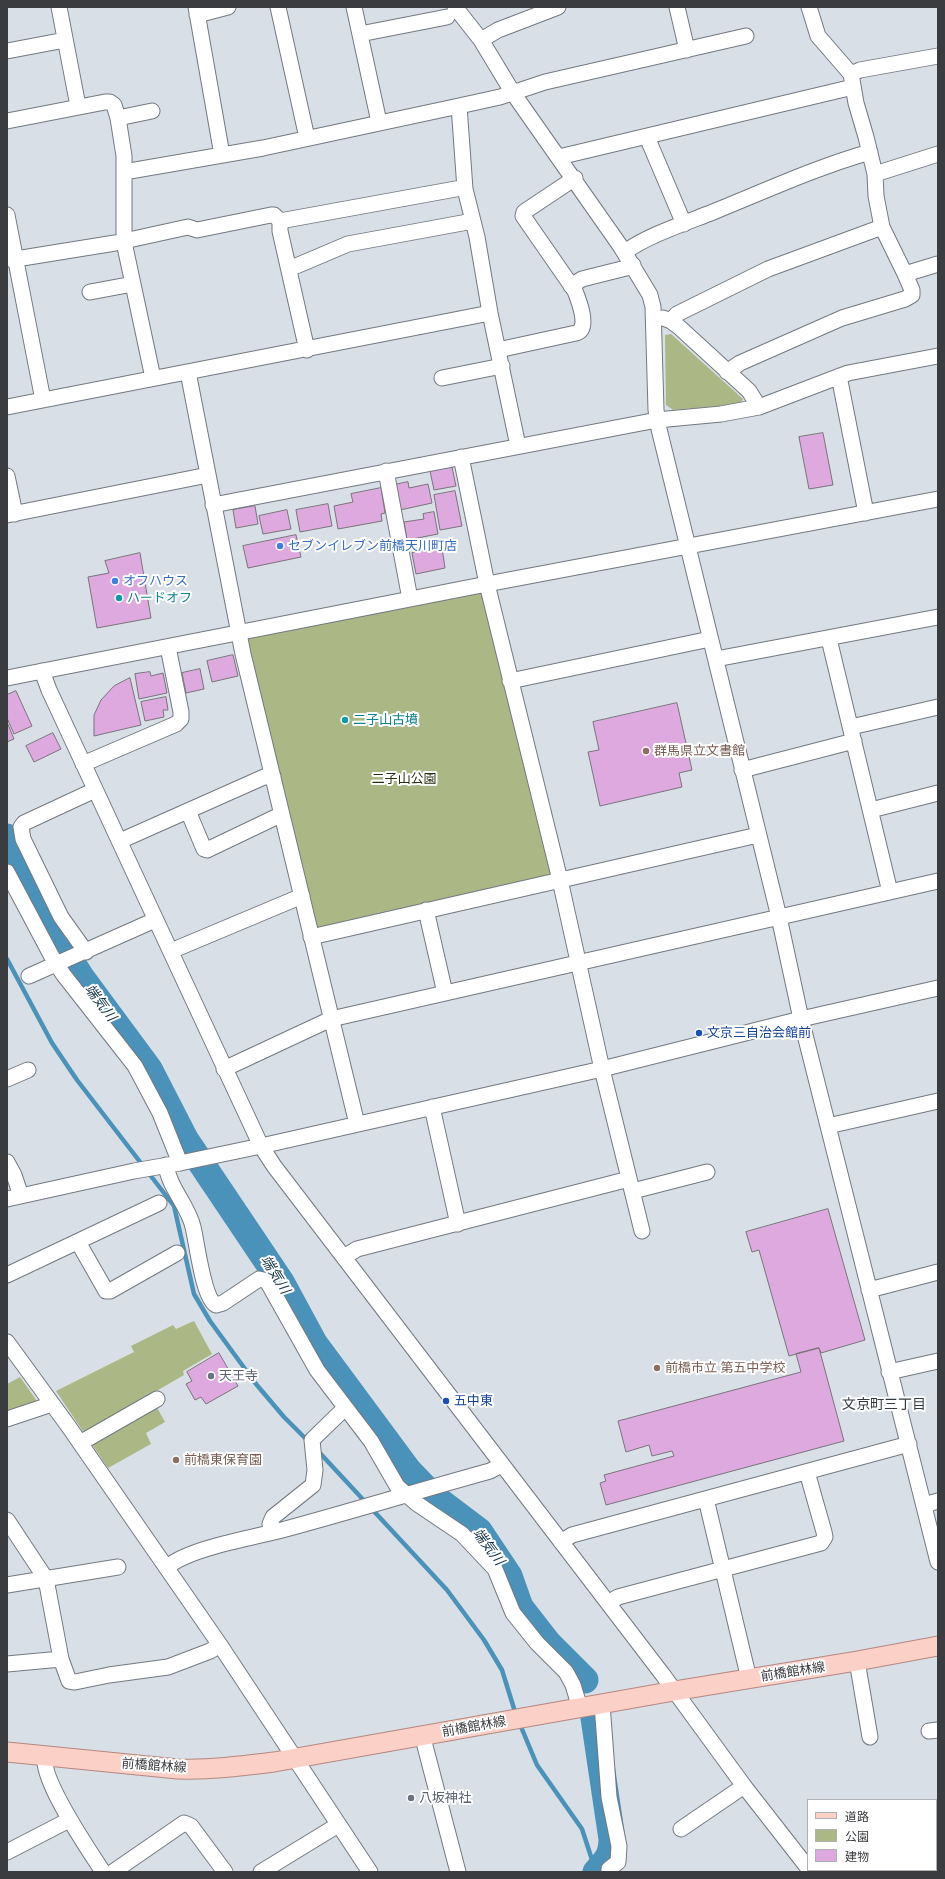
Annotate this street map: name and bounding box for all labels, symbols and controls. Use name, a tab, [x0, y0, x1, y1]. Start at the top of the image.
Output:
place label: セブンイレブン前橋天川町店	[288, 538, 457, 554]
marker: セブンイレブン前橋天川町店	[275, 541, 285, 551]
place label: オフハウス	[123, 573, 188, 589]
marker: オフハウス	[110, 576, 120, 586]
place label: ハードオフ	[127, 590, 192, 606]
marker: ハードオフ	[114, 593, 124, 603]
place label: 二子山古墳	[353, 712, 418, 728]
marker: 二子山古墳	[340, 715, 350, 725]
place label: 群馬県立文書館	[654, 743, 745, 759]
marker: 群馬県立文書館	[641, 746, 651, 756]
park label: 二子山公園	[372, 771, 436, 787]
water label: 端気川	[81, 981, 119, 1025]
place label: 文京三自治会館前	[707, 1025, 811, 1041]
marker: 文京三自治会館前	[694, 1028, 704, 1038]
water label: 端気川	[257, 1253, 293, 1297]
place label: 前橋市立 第五中学校	[665, 1360, 785, 1376]
marker: 前橋市立 第五中学校	[652, 1363, 662, 1373]
place label: 天王寺	[219, 1368, 258, 1384]
marker: 天王寺	[206, 1371, 216, 1381]
place label: 五中東	[454, 1393, 493, 1409]
marker: 五中東	[441, 1396, 451, 1406]
district label: 文京町三丁目	[842, 1397, 926, 1413]
place label: 前橋東保育園	[184, 1452, 262, 1468]
marker: 前橋東保育園	[171, 1455, 181, 1465]
water label: 端気川	[469, 1525, 507, 1569]
street label: 前橋館林線	[760, 1659, 826, 1685]
street label: 前橋館林線	[441, 1714, 507, 1740]
street label: 前橋館林線	[121, 1756, 187, 1776]
place label: 八坂神社	[419, 1790, 471, 1806]
marker: 八坂神社	[406, 1793, 416, 1803]
legend	[807, 1799, 937, 1871]
text: 道路	[845, 1809, 869, 1824]
text: 公園	[845, 1829, 869, 1844]
text: 建物	[845, 1849, 869, 1864]

